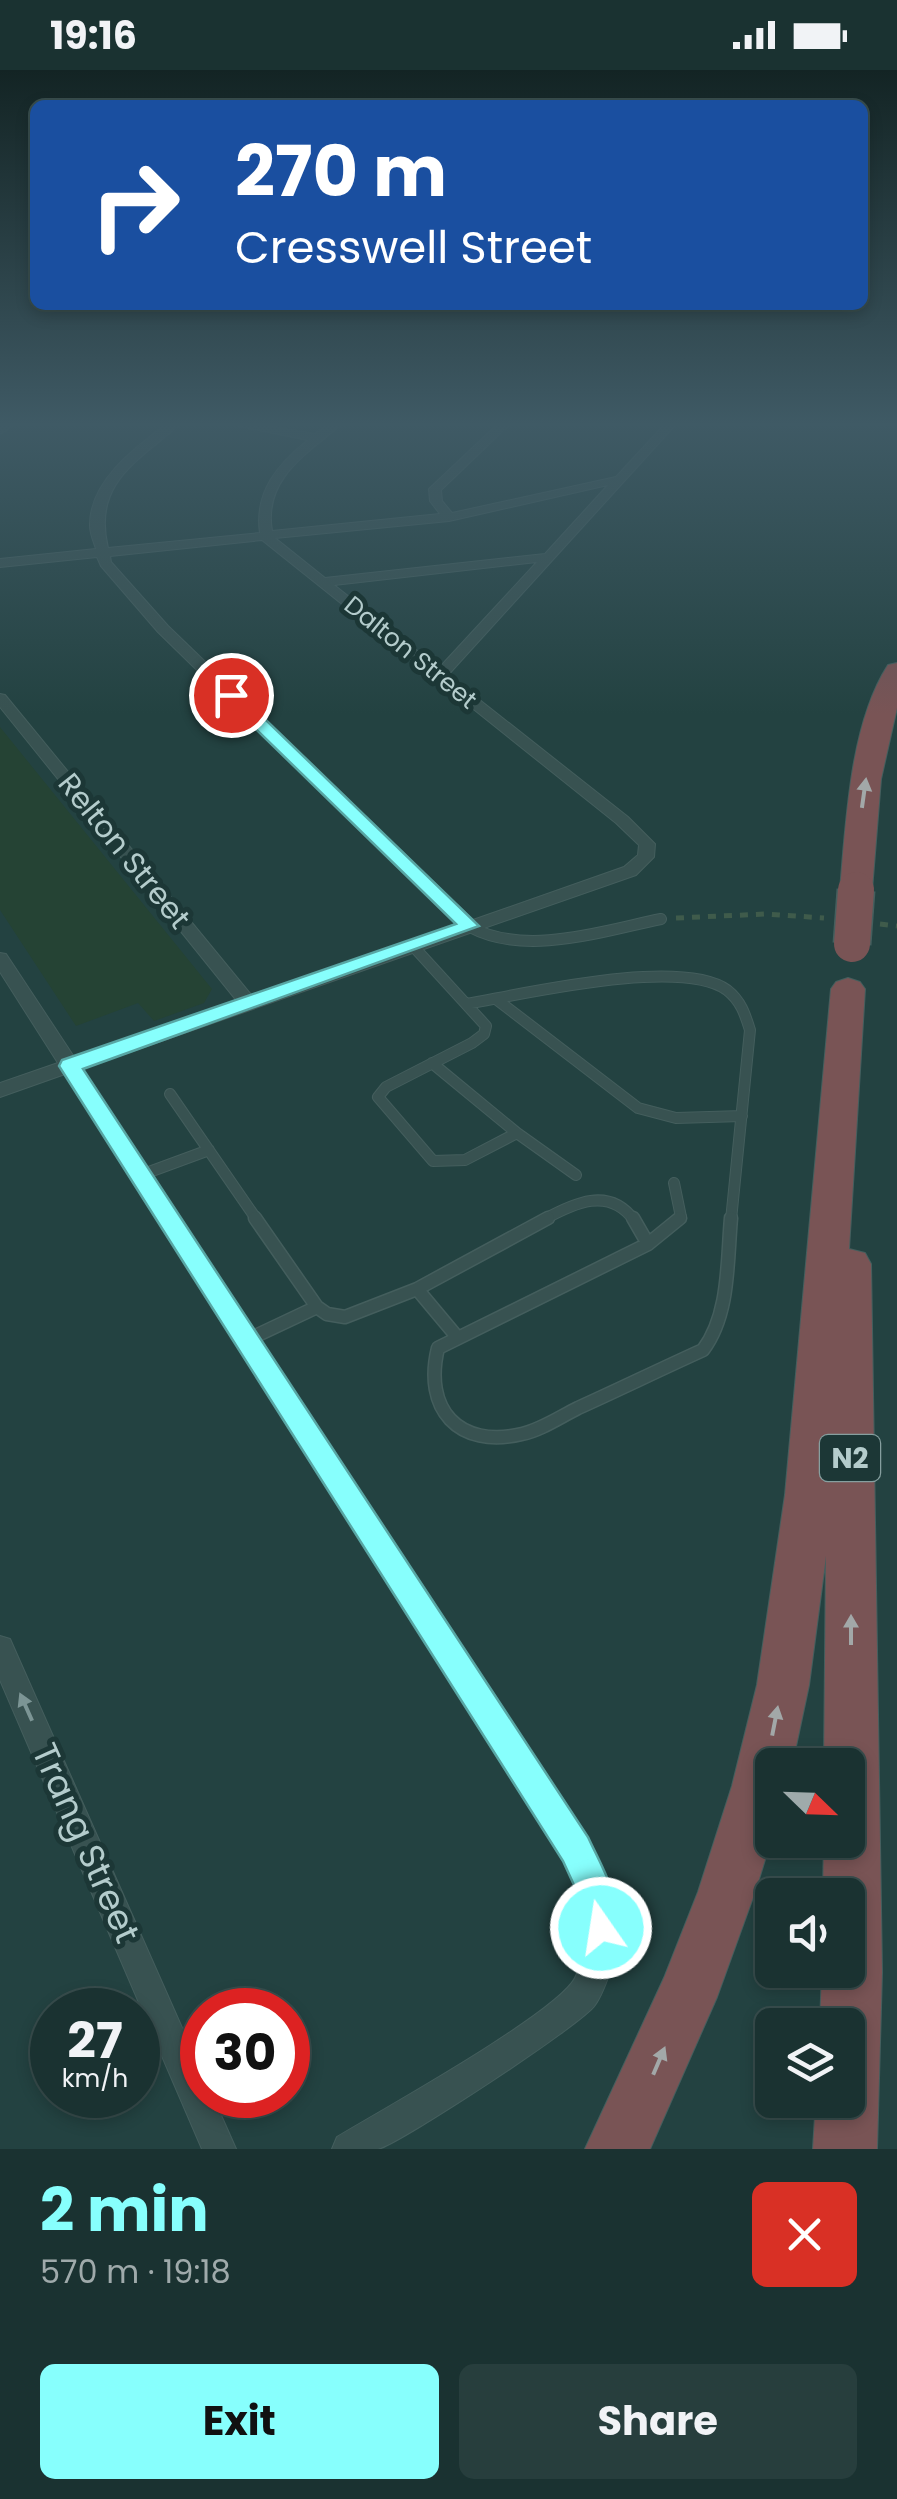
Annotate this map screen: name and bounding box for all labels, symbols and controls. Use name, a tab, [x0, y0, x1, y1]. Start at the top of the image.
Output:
text: 19:16	[50, 9, 137, 62]
text: 270 m	[235, 122, 447, 221]
icon: right	[70, 140, 200, 270]
text: Cresswell Street	[235, 216, 592, 279]
street label: Dalton Street	[337, 588, 485, 717]
pin	[189, 653, 274, 738]
icon: arrive	[204, 668, 259, 723]
street label: Relton Street	[48, 764, 201, 938]
one-way arrow	[856, 777, 872, 809]
road number: N2	[820, 1435, 880, 1481]
one-way arrow	[843, 1613, 859, 1645]
one-way arrow	[18, 1692, 34, 1722]
one-way arrow	[767, 1705, 783, 1736]
street label: Trang Street	[21, 1735, 152, 1950]
north arrow	[755, 1748, 865, 1858]
map controls	[755, 1748, 865, 2118]
position arrow	[549, 1876, 653, 1980]
button: sound	[755, 1878, 865, 1988]
speed limit sign: 30	[180, 1988, 310, 2118]
text: 27	[67, 2005, 123, 2076]
button: layers	[755, 2008, 865, 2118]
one-way arrow	[651, 2046, 667, 2076]
text: km/h	[62, 2061, 128, 2096]
text: 2 min	[40, 2168, 209, 2252]
button: close	[752, 2182, 857, 2287]
text: 570 m · 19:18	[40, 2249, 231, 2294]
button: Exit	[40, 2364, 439, 2479]
button: Share	[459, 2364, 857, 2479]

